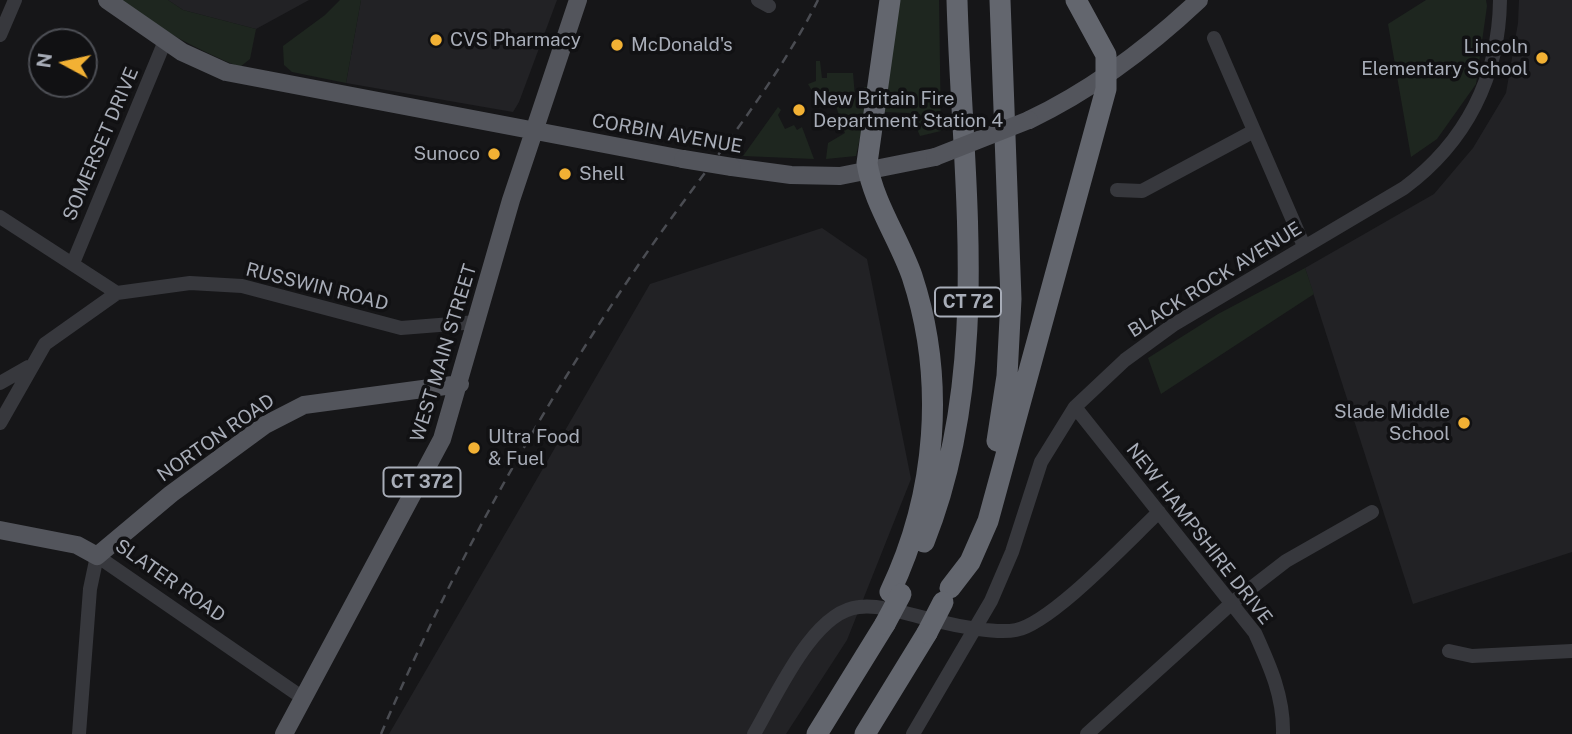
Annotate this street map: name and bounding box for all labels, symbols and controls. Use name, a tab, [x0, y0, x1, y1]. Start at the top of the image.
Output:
north arrow	[28, 28, 98, 98]
place label: CVS Pharmacy	[450, 29, 581, 51]
marker: CVS Pharmacy	[428, 32, 444, 48]
place label: McDonald's	[631, 34, 733, 56]
place label: Lincoln Elementary School	[1361, 36, 1528, 80]
marker: McDonald's	[609, 37, 625, 53]
marker: Lincoln Elementary School	[1534, 50, 1550, 66]
text: N	[32, 51, 56, 69]
street label: SOMERSET DRIVE	[58, 64, 144, 224]
place label: New Britain Fire Department Station 4	[813, 88, 1003, 132]
marker: New Britain Fire Department Station 4	[791, 102, 807, 118]
street label: CORBIN AVENUE	[590, 110, 744, 158]
place label: Sunoco	[413, 143, 480, 165]
marker: Sunoco	[486, 146, 502, 162]
place label: Shell	[579, 163, 625, 185]
marker: Shell	[557, 166, 573, 182]
street label: BLACK ROCK AVENUE	[1124, 217, 1306, 343]
street label: RUSSWIN ROAD	[243, 258, 391, 316]
street label: WEST MAIN STREET	[406, 261, 482, 445]
road number: CT 72	[935, 288, 1001, 316]
street label: NORTON ROAD	[153, 389, 279, 487]
place label: Slade Middle School	[1334, 401, 1450, 445]
marker: Slade Middle School	[1456, 415, 1472, 431]
place label: Ultra Food & Fuel	[488, 426, 580, 470]
street label: NEW HAMPSHIRE DRIVE	[1121, 439, 1277, 629]
marker: Ultra Food & Fuel	[466, 440, 482, 456]
road number: CT 372	[384, 468, 460, 496]
street label: SLATER ROAD	[111, 535, 229, 627]

